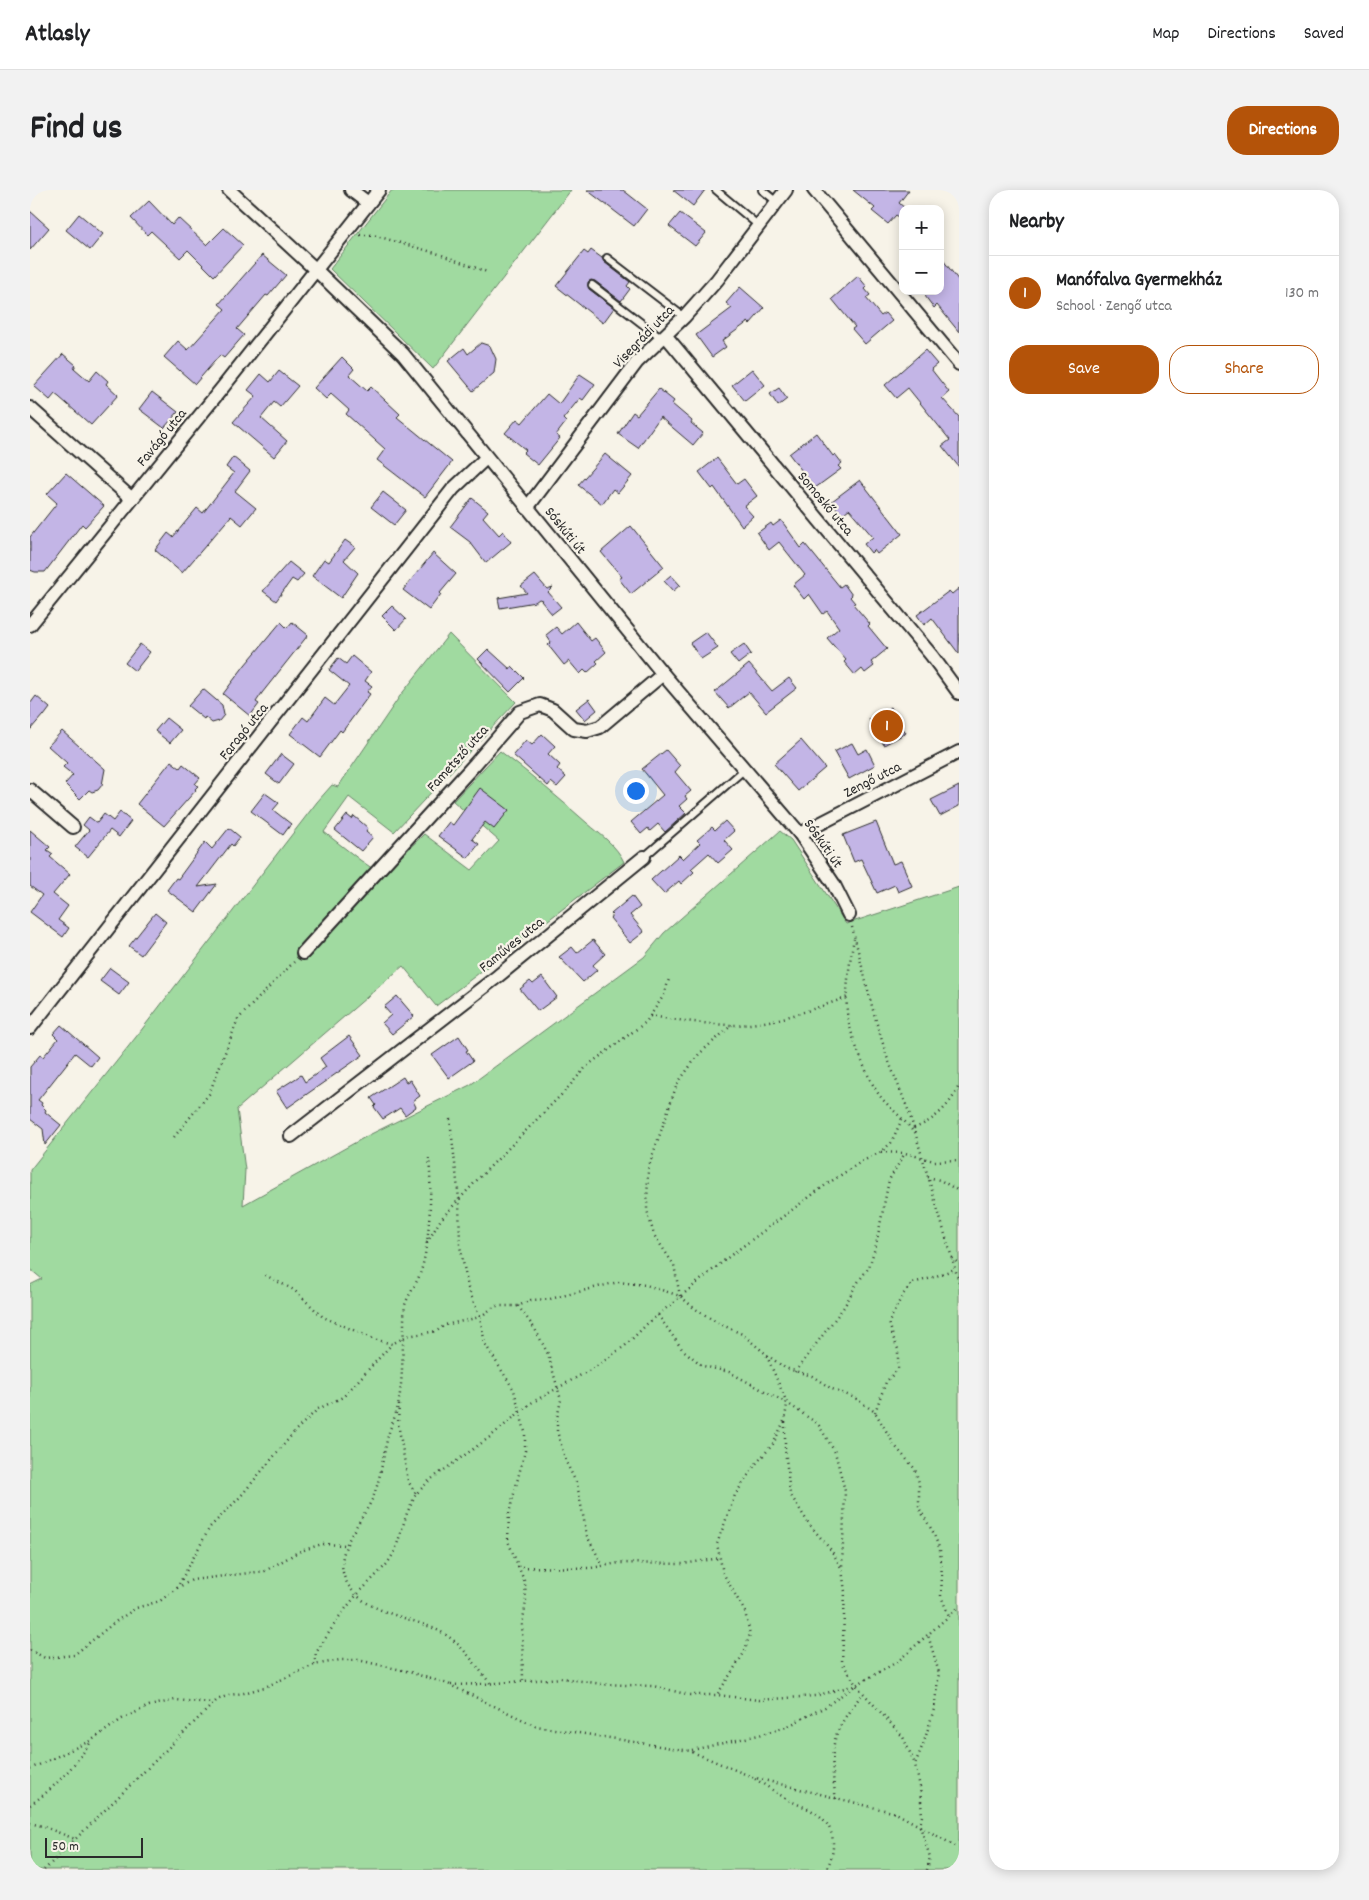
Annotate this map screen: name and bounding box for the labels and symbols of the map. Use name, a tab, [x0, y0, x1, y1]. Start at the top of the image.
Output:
street label: Visegrádi utca	[608, 300, 681, 374]
street label: Favágó utca	[132, 404, 193, 472]
street label: Somoskő utca	[791, 467, 859, 542]
street label: Sóskúti út	[538, 503, 591, 560]
street label: Faragó utca	[215, 698, 275, 766]
pin: 1	[871, 707, 903, 745]
street label: Fametsző utca	[422, 720, 495, 798]
street label: Zengő utca	[840, 756, 906, 805]
your location	[623, 778, 649, 804]
street label: Sóskúti út	[797, 815, 848, 874]
street label: Faműves utca	[475, 912, 550, 979]
scale bar	[45, 1835, 142, 1858]

